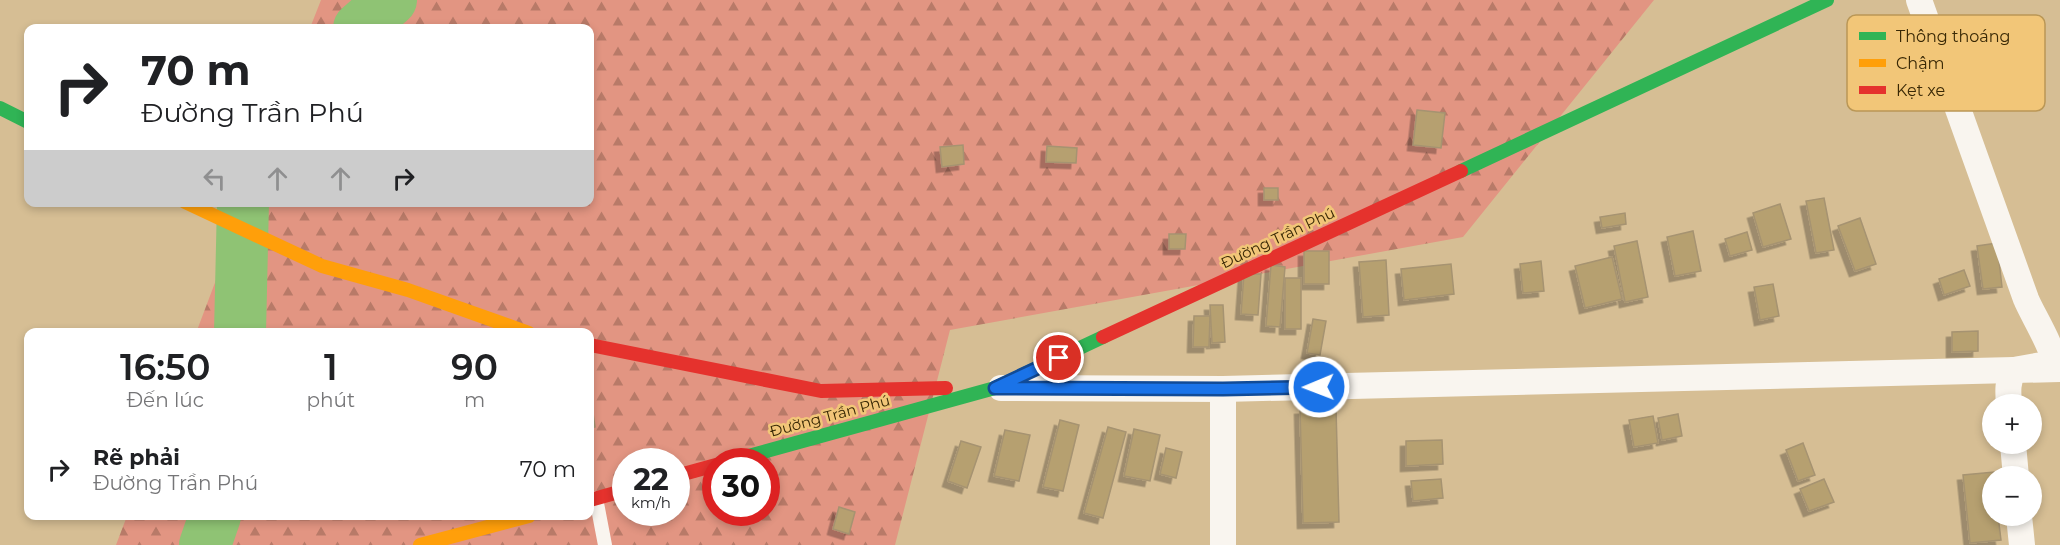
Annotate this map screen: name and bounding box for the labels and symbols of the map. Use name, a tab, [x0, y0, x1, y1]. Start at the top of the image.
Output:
legend	[1847, 15, 2045, 111]
text: Thông thoáng	[1896, 27, 2011, 46]
text: Chậm	[1896, 54, 1945, 73]
text: Kẹt xe	[1896, 81, 1945, 100]
street label: Đường Trần Phú	[1218, 203, 1338, 272]
pin	[1033, 332, 1084, 383]
position arrow	[1287, 355, 1351, 419]
street label: Đường Trần Phú	[768, 390, 892, 441]
speed limit sign: 30	[702, 448, 780, 526]

